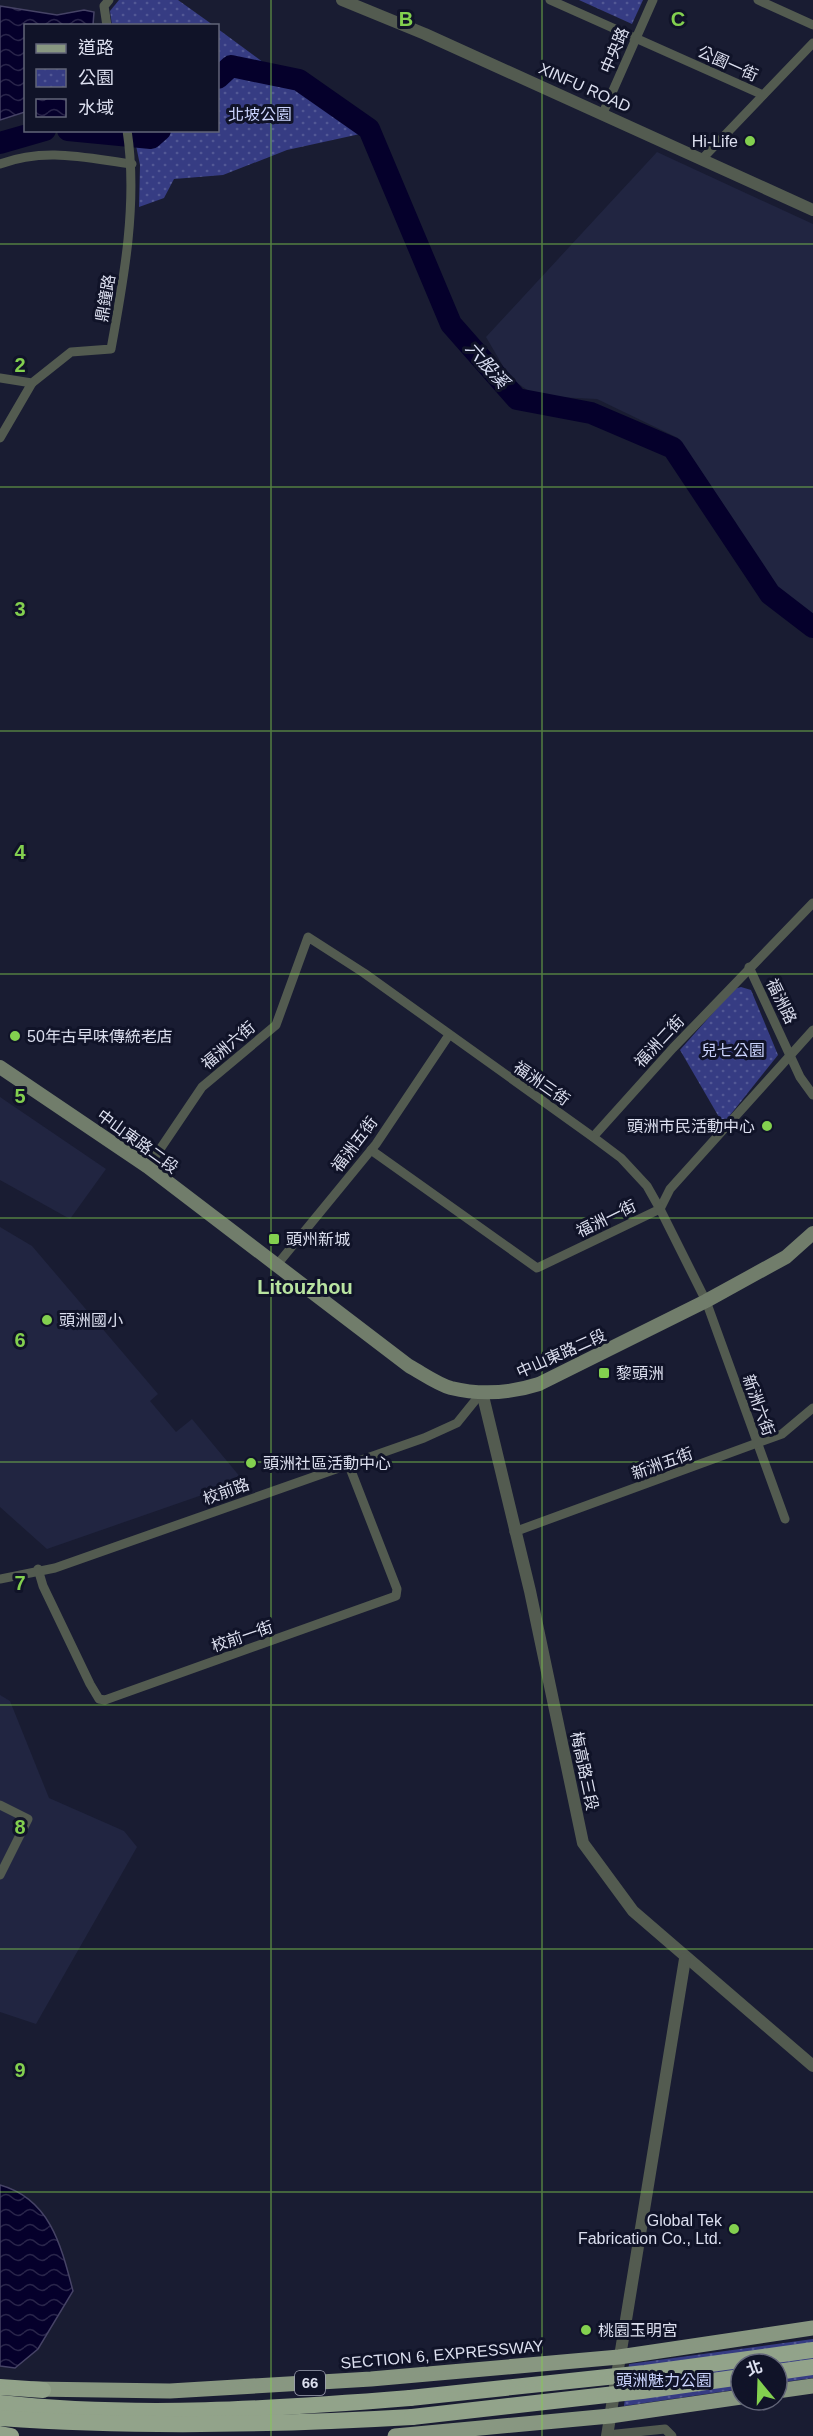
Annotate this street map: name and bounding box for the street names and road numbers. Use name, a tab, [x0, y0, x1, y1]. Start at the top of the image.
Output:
street label: 中央路	[597, 25, 632, 76]
street label: 公園一街	[695, 43, 760, 84]
street label: XINFU ROAD	[536, 60, 633, 115]
street label: 鼎鐘路	[93, 273, 118, 323]
street label: 福洲路	[763, 976, 800, 1027]
street label: 福洲二街	[631, 1012, 687, 1071]
street label: 福洲六街	[198, 1018, 258, 1072]
street label: 福洲三街	[511, 1058, 573, 1109]
street label: 中山東路二段	[94, 1106, 182, 1176]
street label: 福洲五街	[328, 1114, 380, 1175]
street label: 福洲一街	[574, 1197, 639, 1240]
street label: 中山東路二段	[514, 1326, 609, 1381]
street label: 新洲六街	[740, 1372, 777, 1438]
street label: 新洲五街	[629, 1445, 695, 1482]
street label: 校前路	[201, 1475, 252, 1508]
street label: 校前一街	[209, 1618, 275, 1655]
street label: 梅高路三段	[568, 1730, 601, 1812]
street label: SECTION 6, EXPRESSWAY	[340, 2337, 545, 2372]
road number: 66	[295, 2371, 325, 2395]

